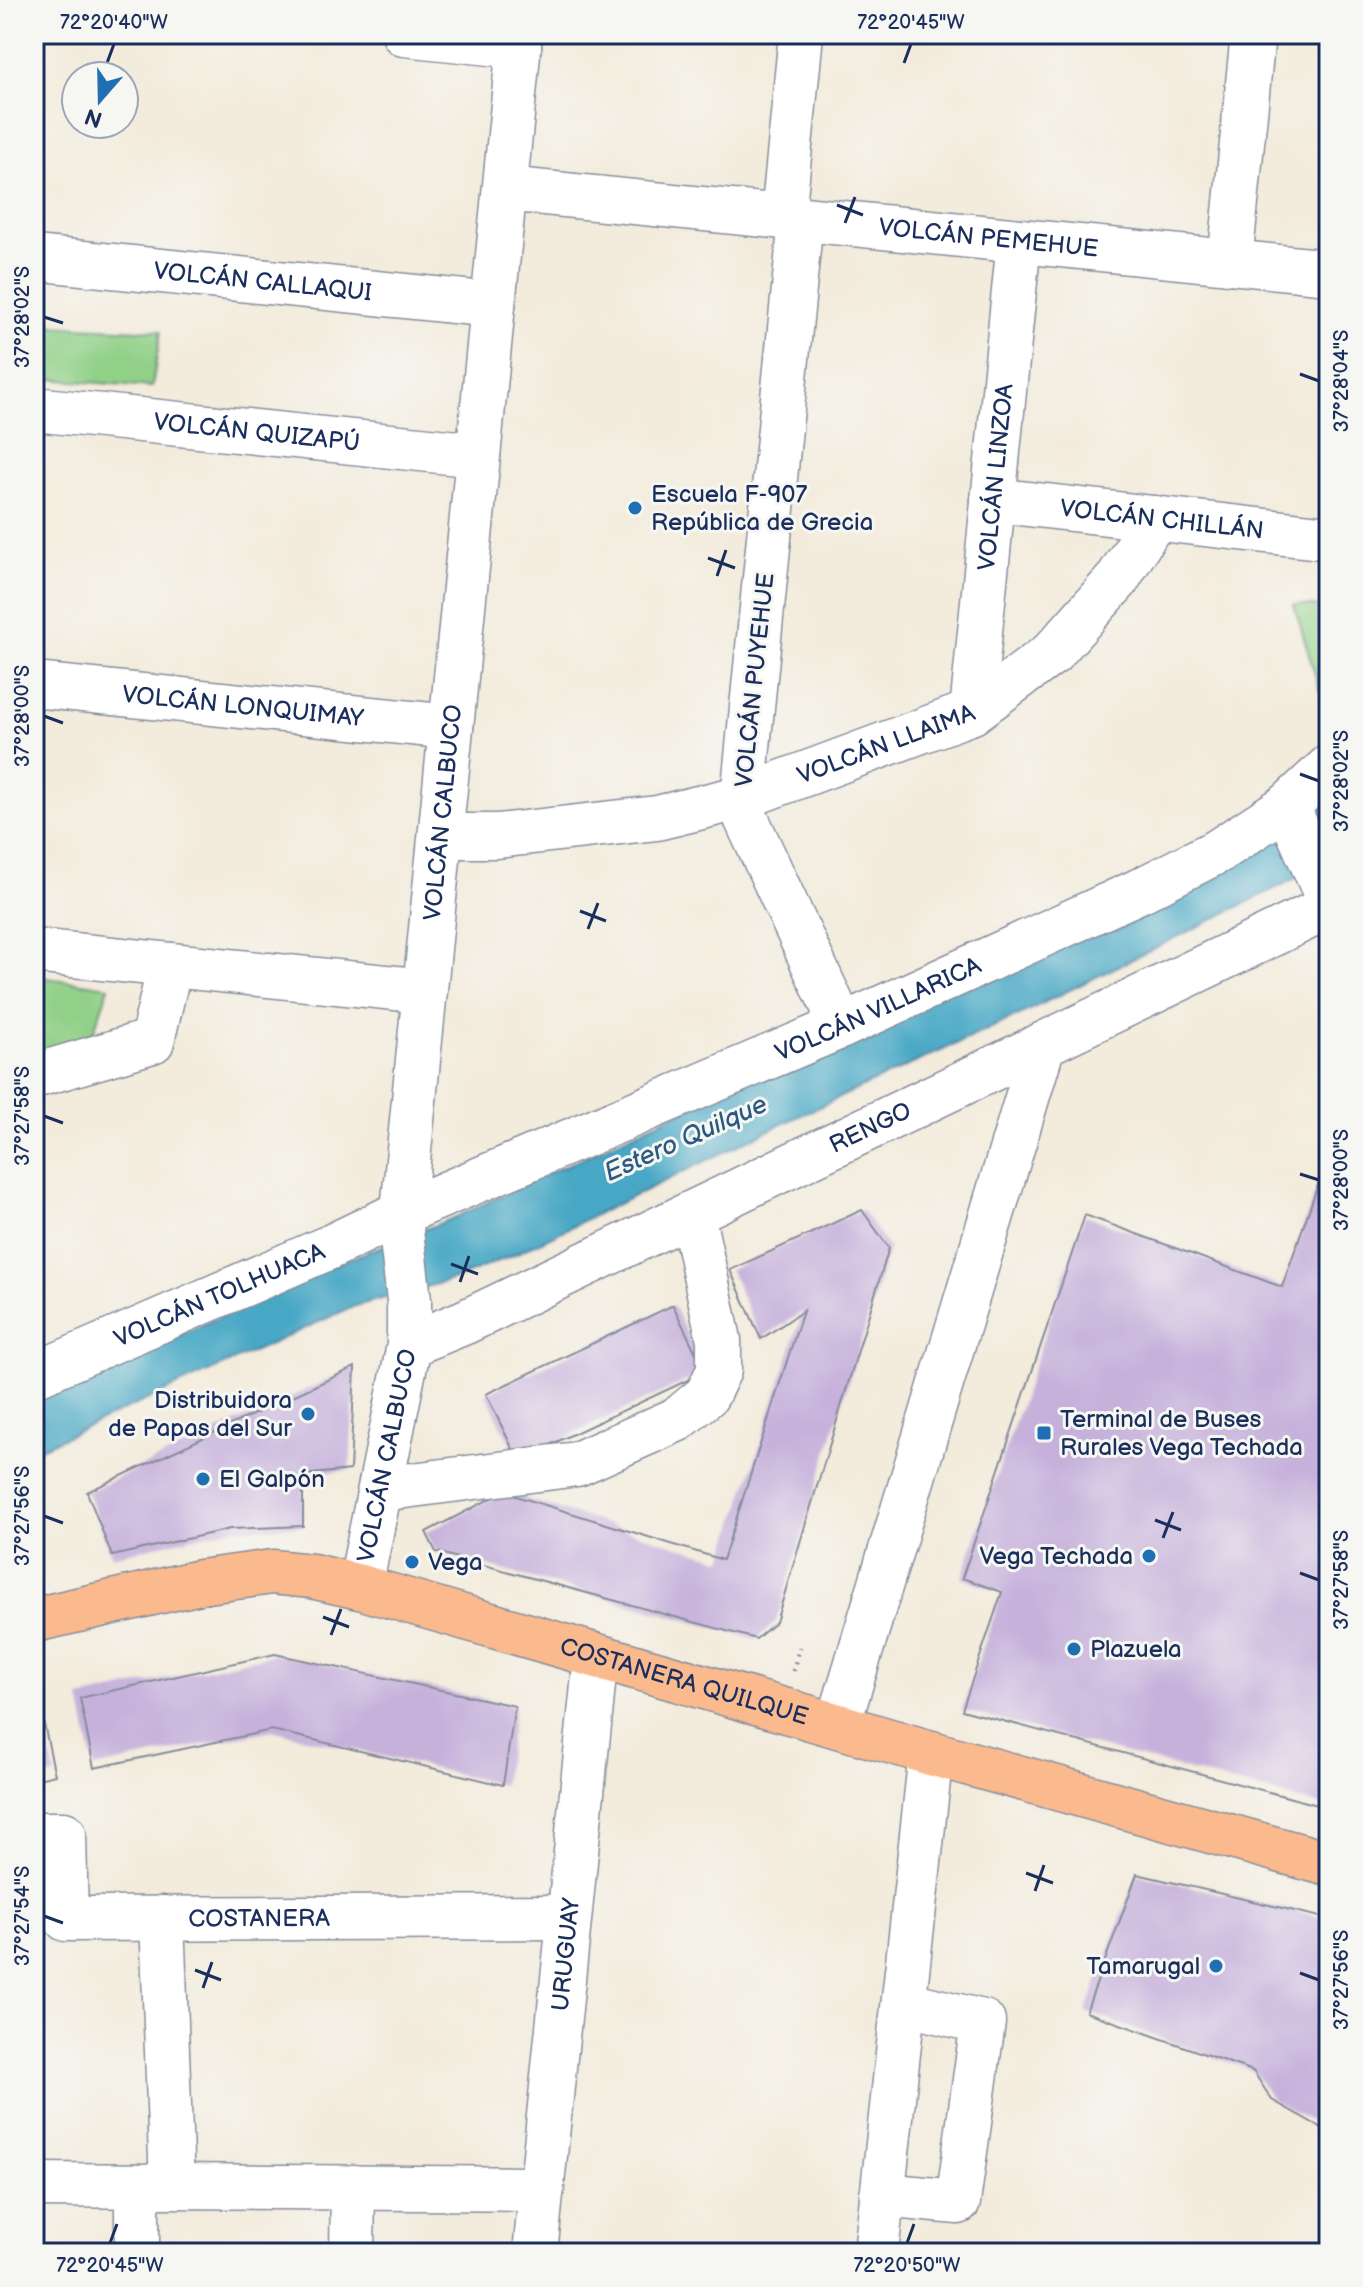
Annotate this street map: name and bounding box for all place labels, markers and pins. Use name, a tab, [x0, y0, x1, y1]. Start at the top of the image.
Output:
place label: Escuela F-907 República de Grecia	[651, 480, 873, 537]
marker: Escuela F-907 República de Grecia	[626, 499, 644, 517]
place label: Distribuidora de Papas del Sur	[108, 1386, 292, 1443]
marker: Distribuidora de Papas del Sur	[299, 1405, 317, 1423]
place label: Terminal de Buses Rurales Vega Techada	[1060, 1405, 1303, 1462]
marker: Terminal de Buses Rurales Vega Techada	[1035, 1424, 1053, 1442]
place label: El Galpón	[219, 1465, 325, 1494]
marker: El Galpón	[194, 1470, 212, 1488]
place label: Vega Techada	[979, 1542, 1133, 1571]
marker: Vega Techada	[1140, 1547, 1158, 1565]
place label: Vega	[428, 1548, 483, 1577]
marker: Vega	[403, 1553, 421, 1571]
place label: Plazuela	[1090, 1635, 1182, 1664]
marker: Plazuela	[1065, 1640, 1083, 1658]
place label: Tamarugal	[1086, 1952, 1200, 1981]
marker: Tamarugal	[1207, 1957, 1225, 1975]

